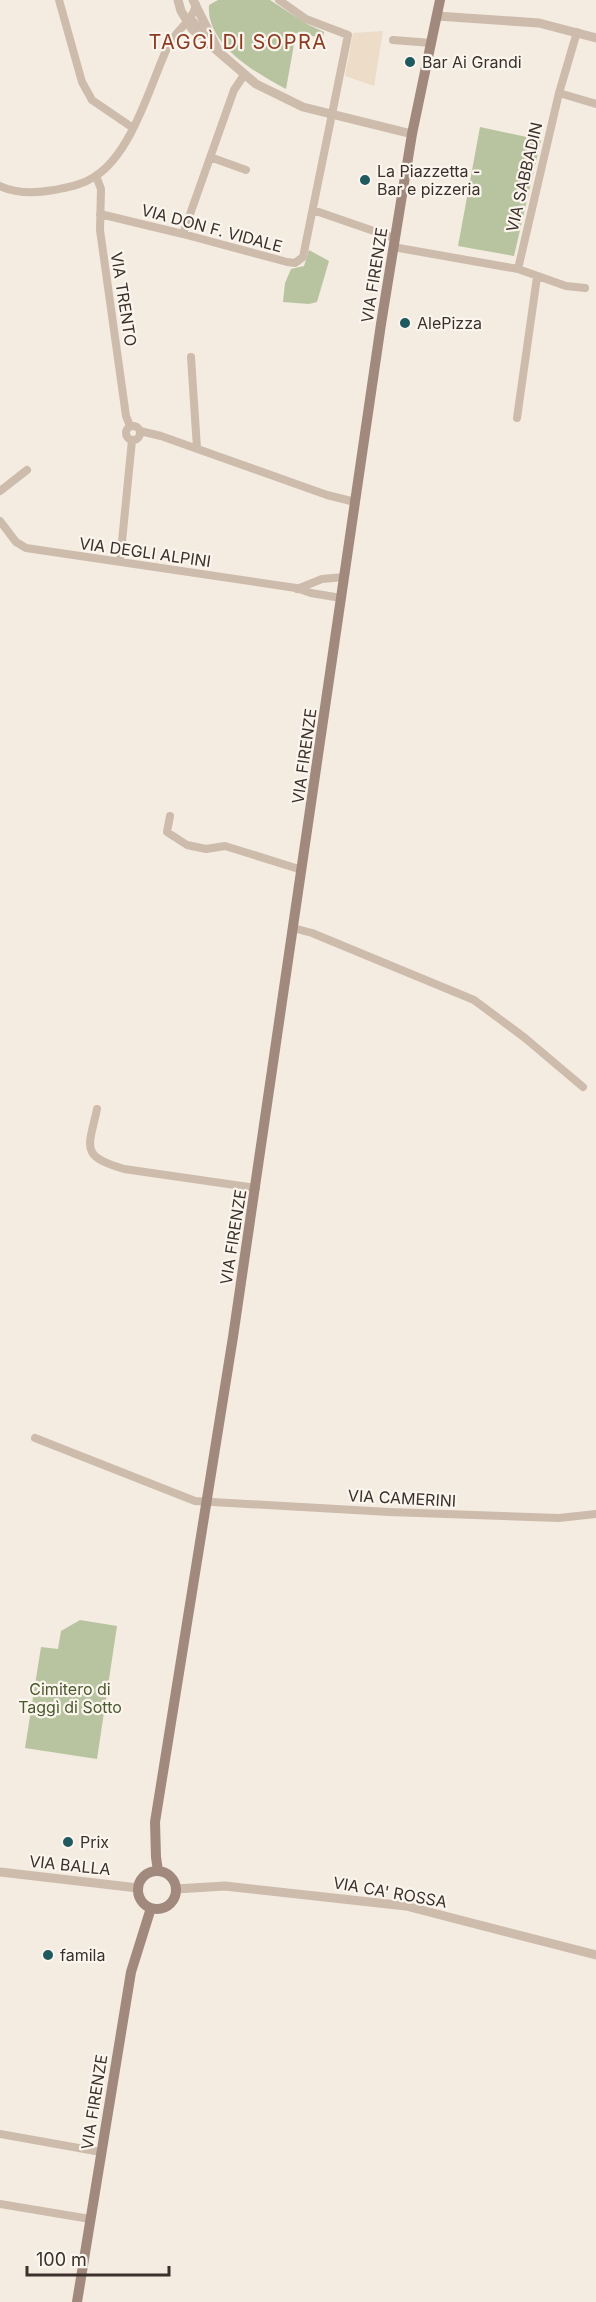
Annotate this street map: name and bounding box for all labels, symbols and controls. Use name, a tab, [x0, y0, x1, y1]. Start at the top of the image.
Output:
district label: TAGGÌ DI SOPRA	[148, 29, 328, 54]
place label: Bar Ai Grandi	[422, 52, 522, 72]
marker: Bar Ai Grandi	[403, 55, 417, 69]
street label: VIA SABBADIN	[502, 120, 546, 234]
place label: La Piazzetta - Bar e pizzeria	[377, 161, 480, 199]
marker: La Piazzetta - Bar e pizzeria	[358, 173, 372, 187]
street label: VIA DON F. VIDALE	[139, 200, 285, 256]
street label: VIA FIRENZE	[357, 226, 391, 324]
street label: VIA TRENTO	[107, 250, 141, 348]
place label: AlePizza	[417, 313, 482, 333]
marker: AlePizza	[398, 316, 412, 330]
street label: VIA DEGLI ALPINI	[78, 533, 212, 571]
street label: VIA FIRENZE	[287, 707, 321, 805]
street label: VIA FIRENZE	[216, 1188, 250, 1286]
street label: VIA CAMERINI	[347, 1485, 457, 1511]
park label: Cimitero di Taggì di Sotto	[18, 1679, 122, 1717]
place label: Prix	[80, 1832, 109, 1852]
marker: Prix	[61, 1835, 75, 1849]
street label: VIA BALLA	[28, 1851, 112, 1879]
street label: VIA CA' ROSSA	[331, 1872, 449, 1912]
place label: famila	[60, 1945, 105, 1965]
marker: famila	[41, 1948, 55, 1962]
street label: VIA FIRENZE	[77, 2053, 111, 2151]
scale bar	[27, 2239, 170, 2277]
text: 100 m	[36, 2249, 87, 2270]

